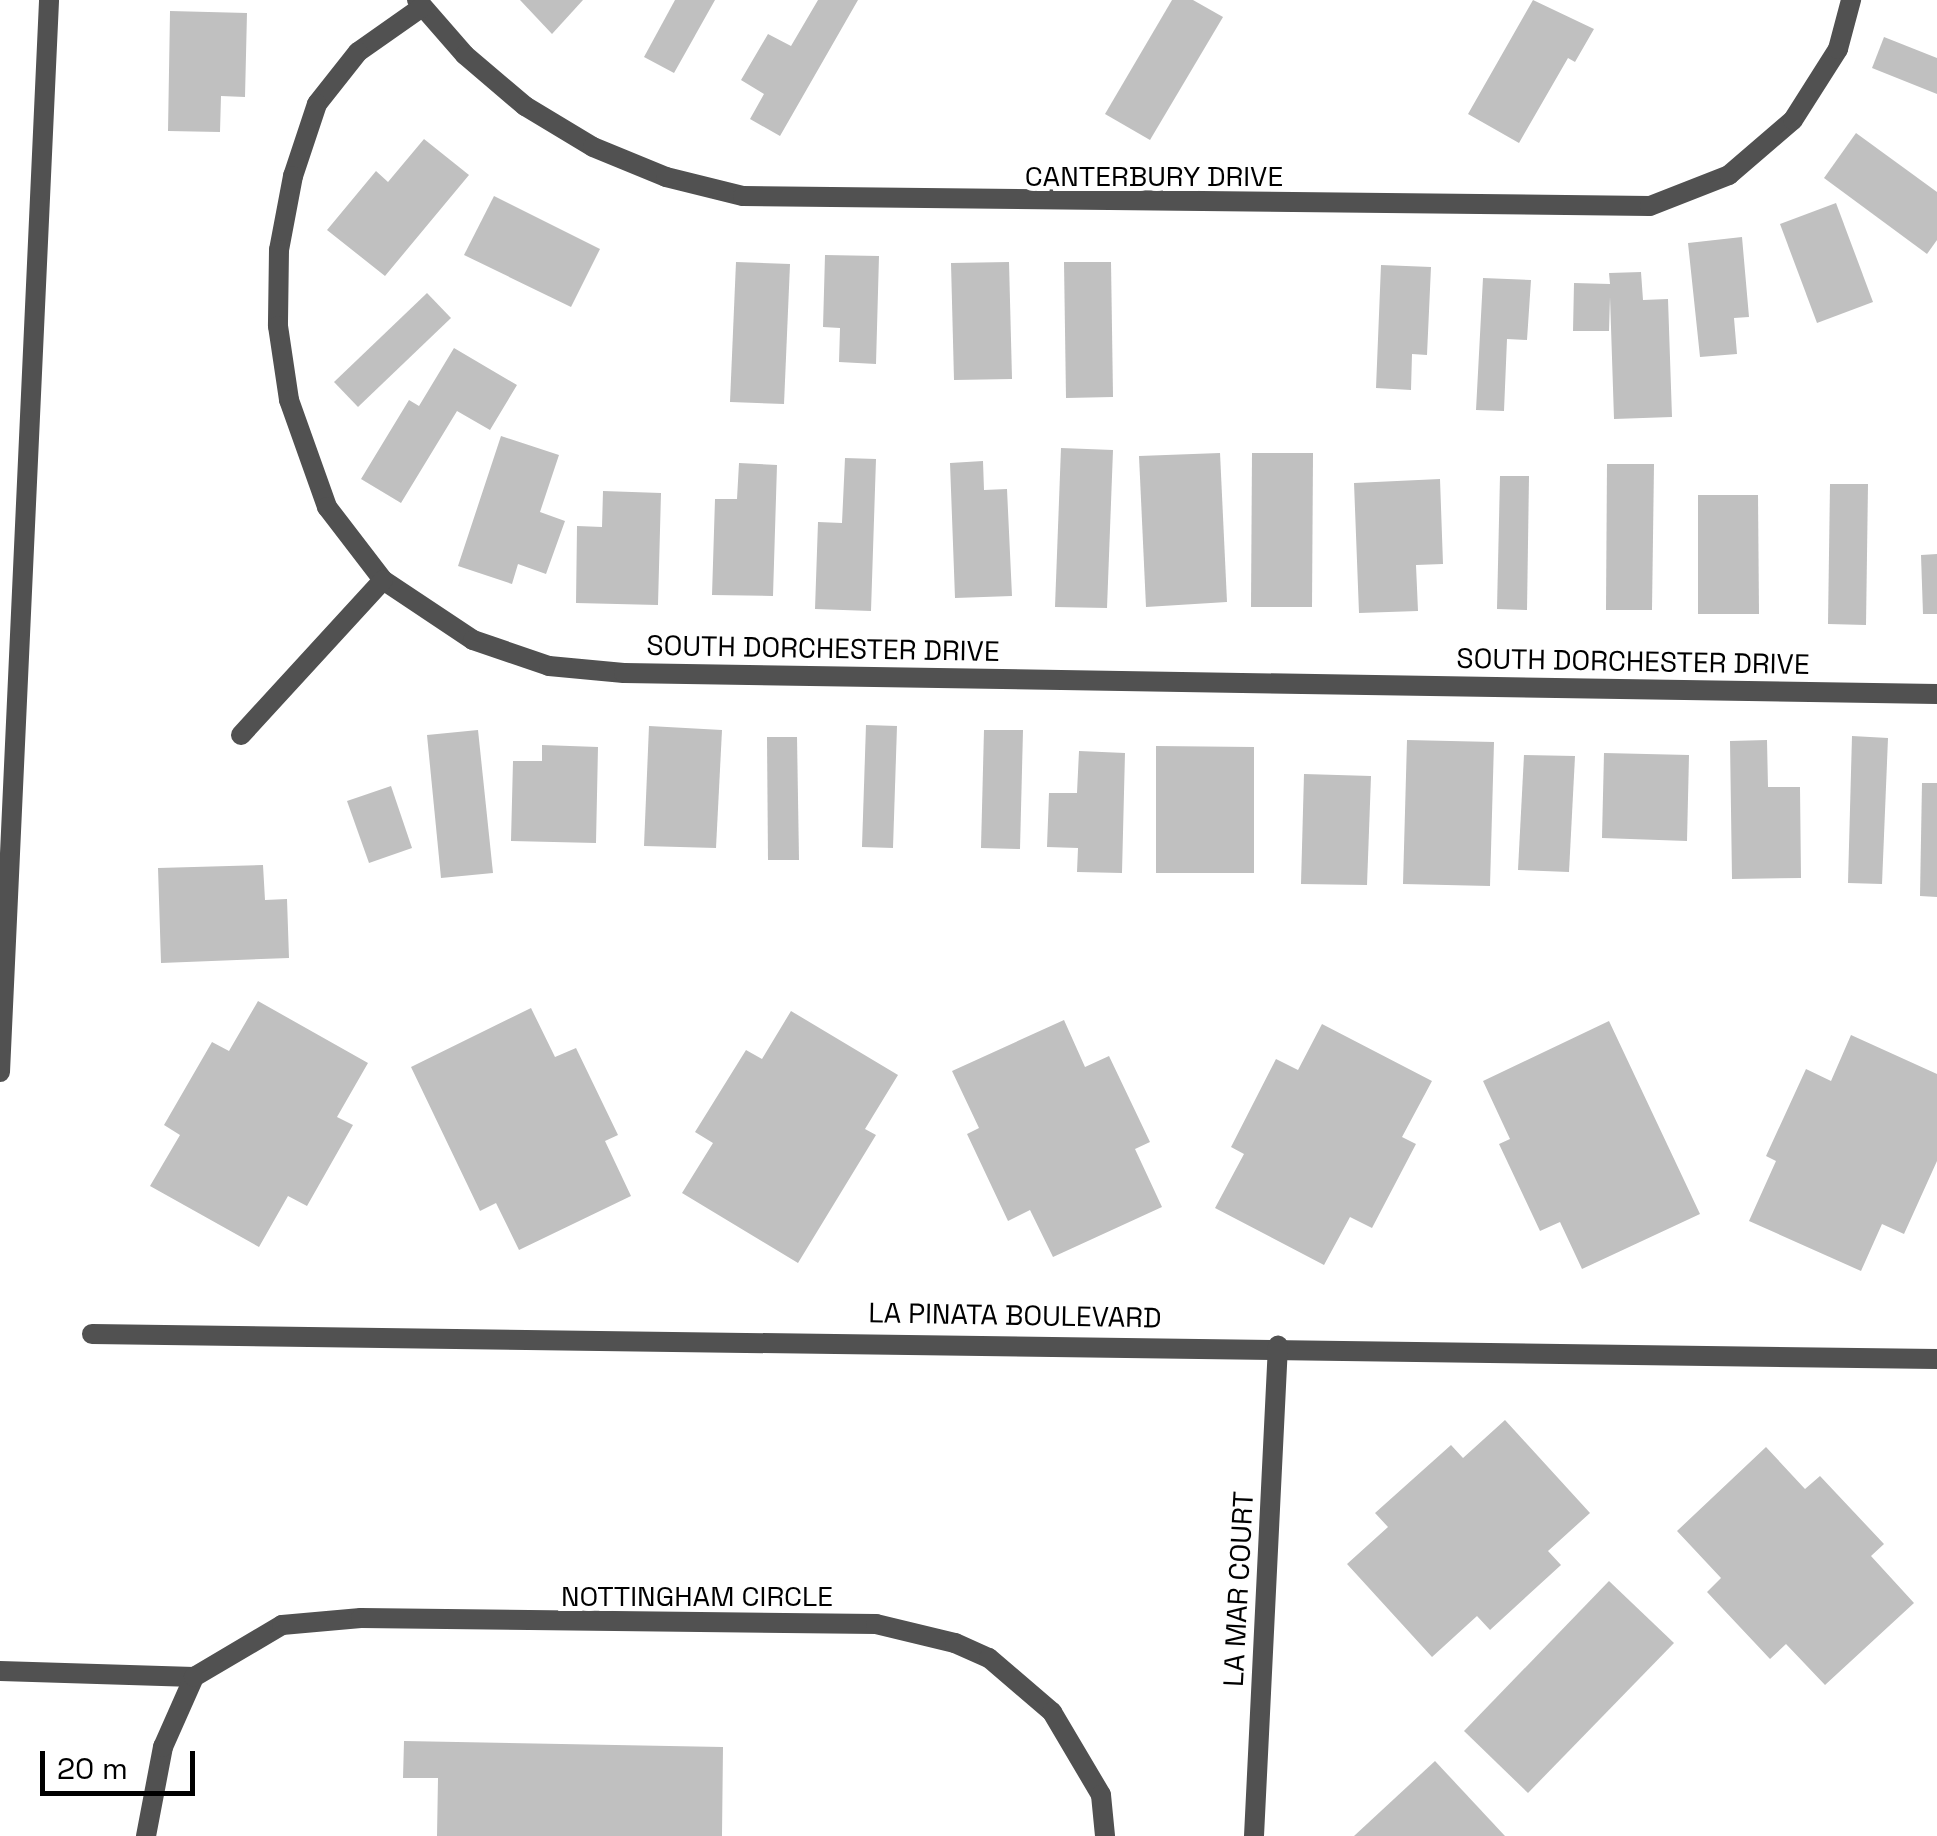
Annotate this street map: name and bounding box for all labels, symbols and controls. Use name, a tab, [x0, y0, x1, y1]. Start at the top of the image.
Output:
street label: CANTERBURY DRIVE	[1025, 159, 1283, 193]
street label: SOUTH DORCHESTER DRIVE	[646, 628, 1000, 668]
street label: SOUTH DORCHESTER DRIVE	[1456, 641, 1810, 681]
street label: LA PINATA BOULEVARD	[868, 1296, 1162, 1334]
street label: LA MAR COURT	[1216, 1490, 1260, 1688]
street label: NOTTINGHAM CIRCLE	[561, 1579, 833, 1613]
scale bar	[45, 1731, 200, 1793]
text: 20 m	[57, 1749, 128, 1788]

